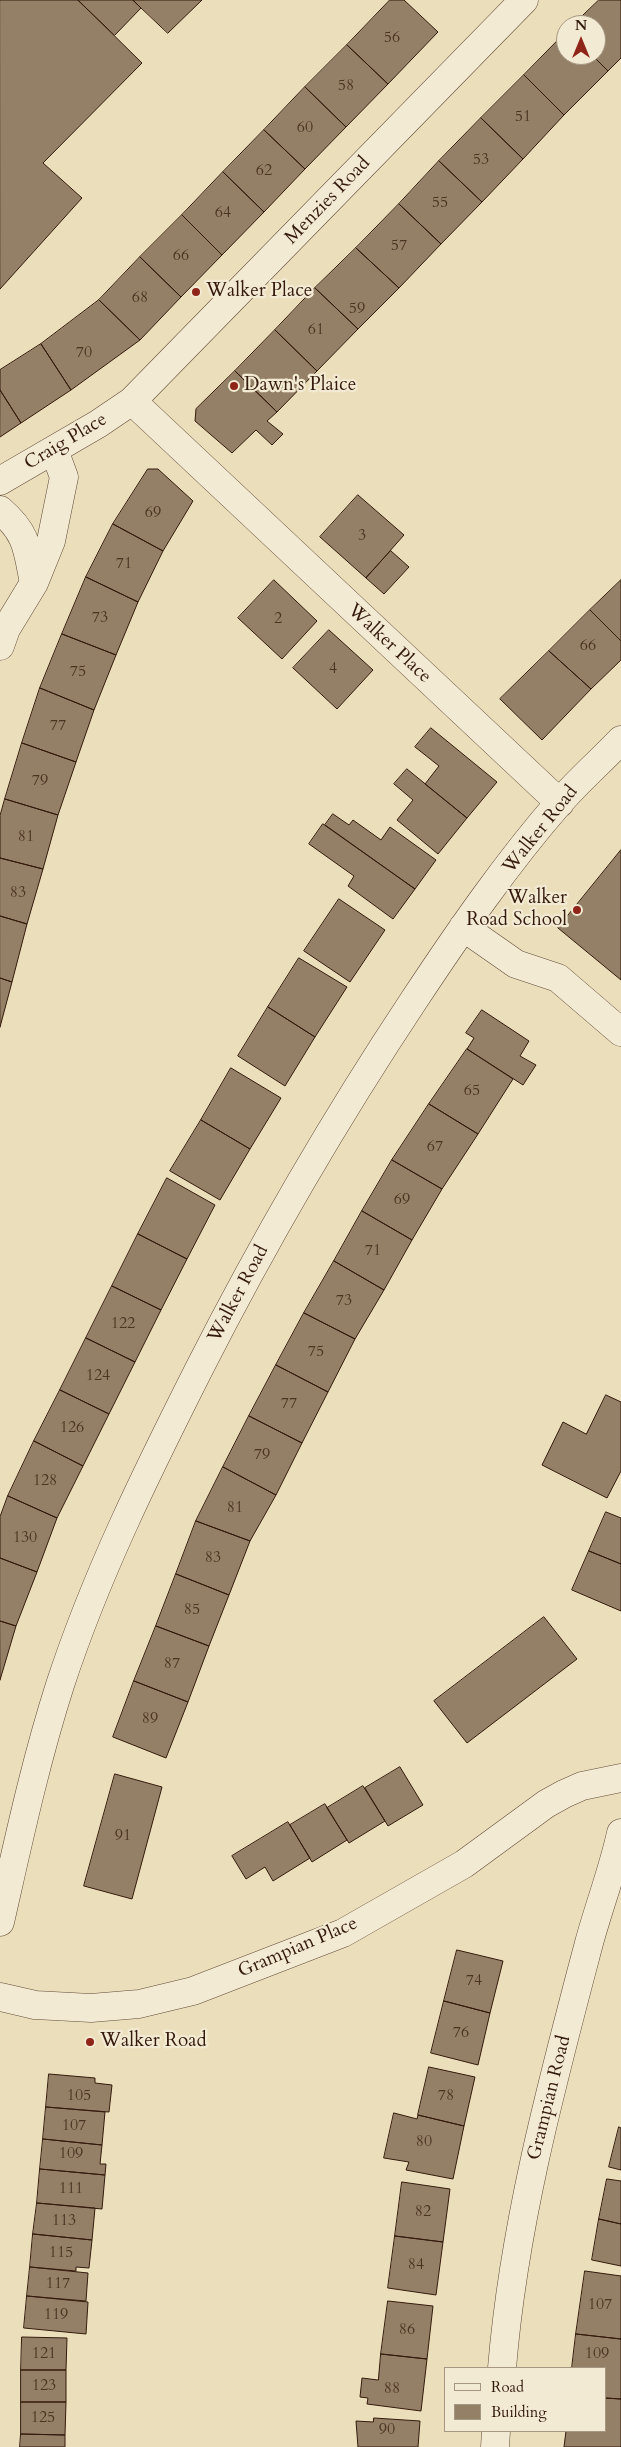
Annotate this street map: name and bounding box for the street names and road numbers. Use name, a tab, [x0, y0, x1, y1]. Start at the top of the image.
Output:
street label: Menzies Road	[281, 152, 375, 250]
street label: Craig Place	[21, 408, 111, 476]
street label: Walker Place	[342, 599, 436, 689]
street label: Walker Road	[499, 781, 583, 879]
street label: Walker Road	[204, 1242, 274, 1346]
street label: Grampian Place	[235, 1913, 361, 1983]
street label: Grampian Road	[524, 2033, 576, 2163]

